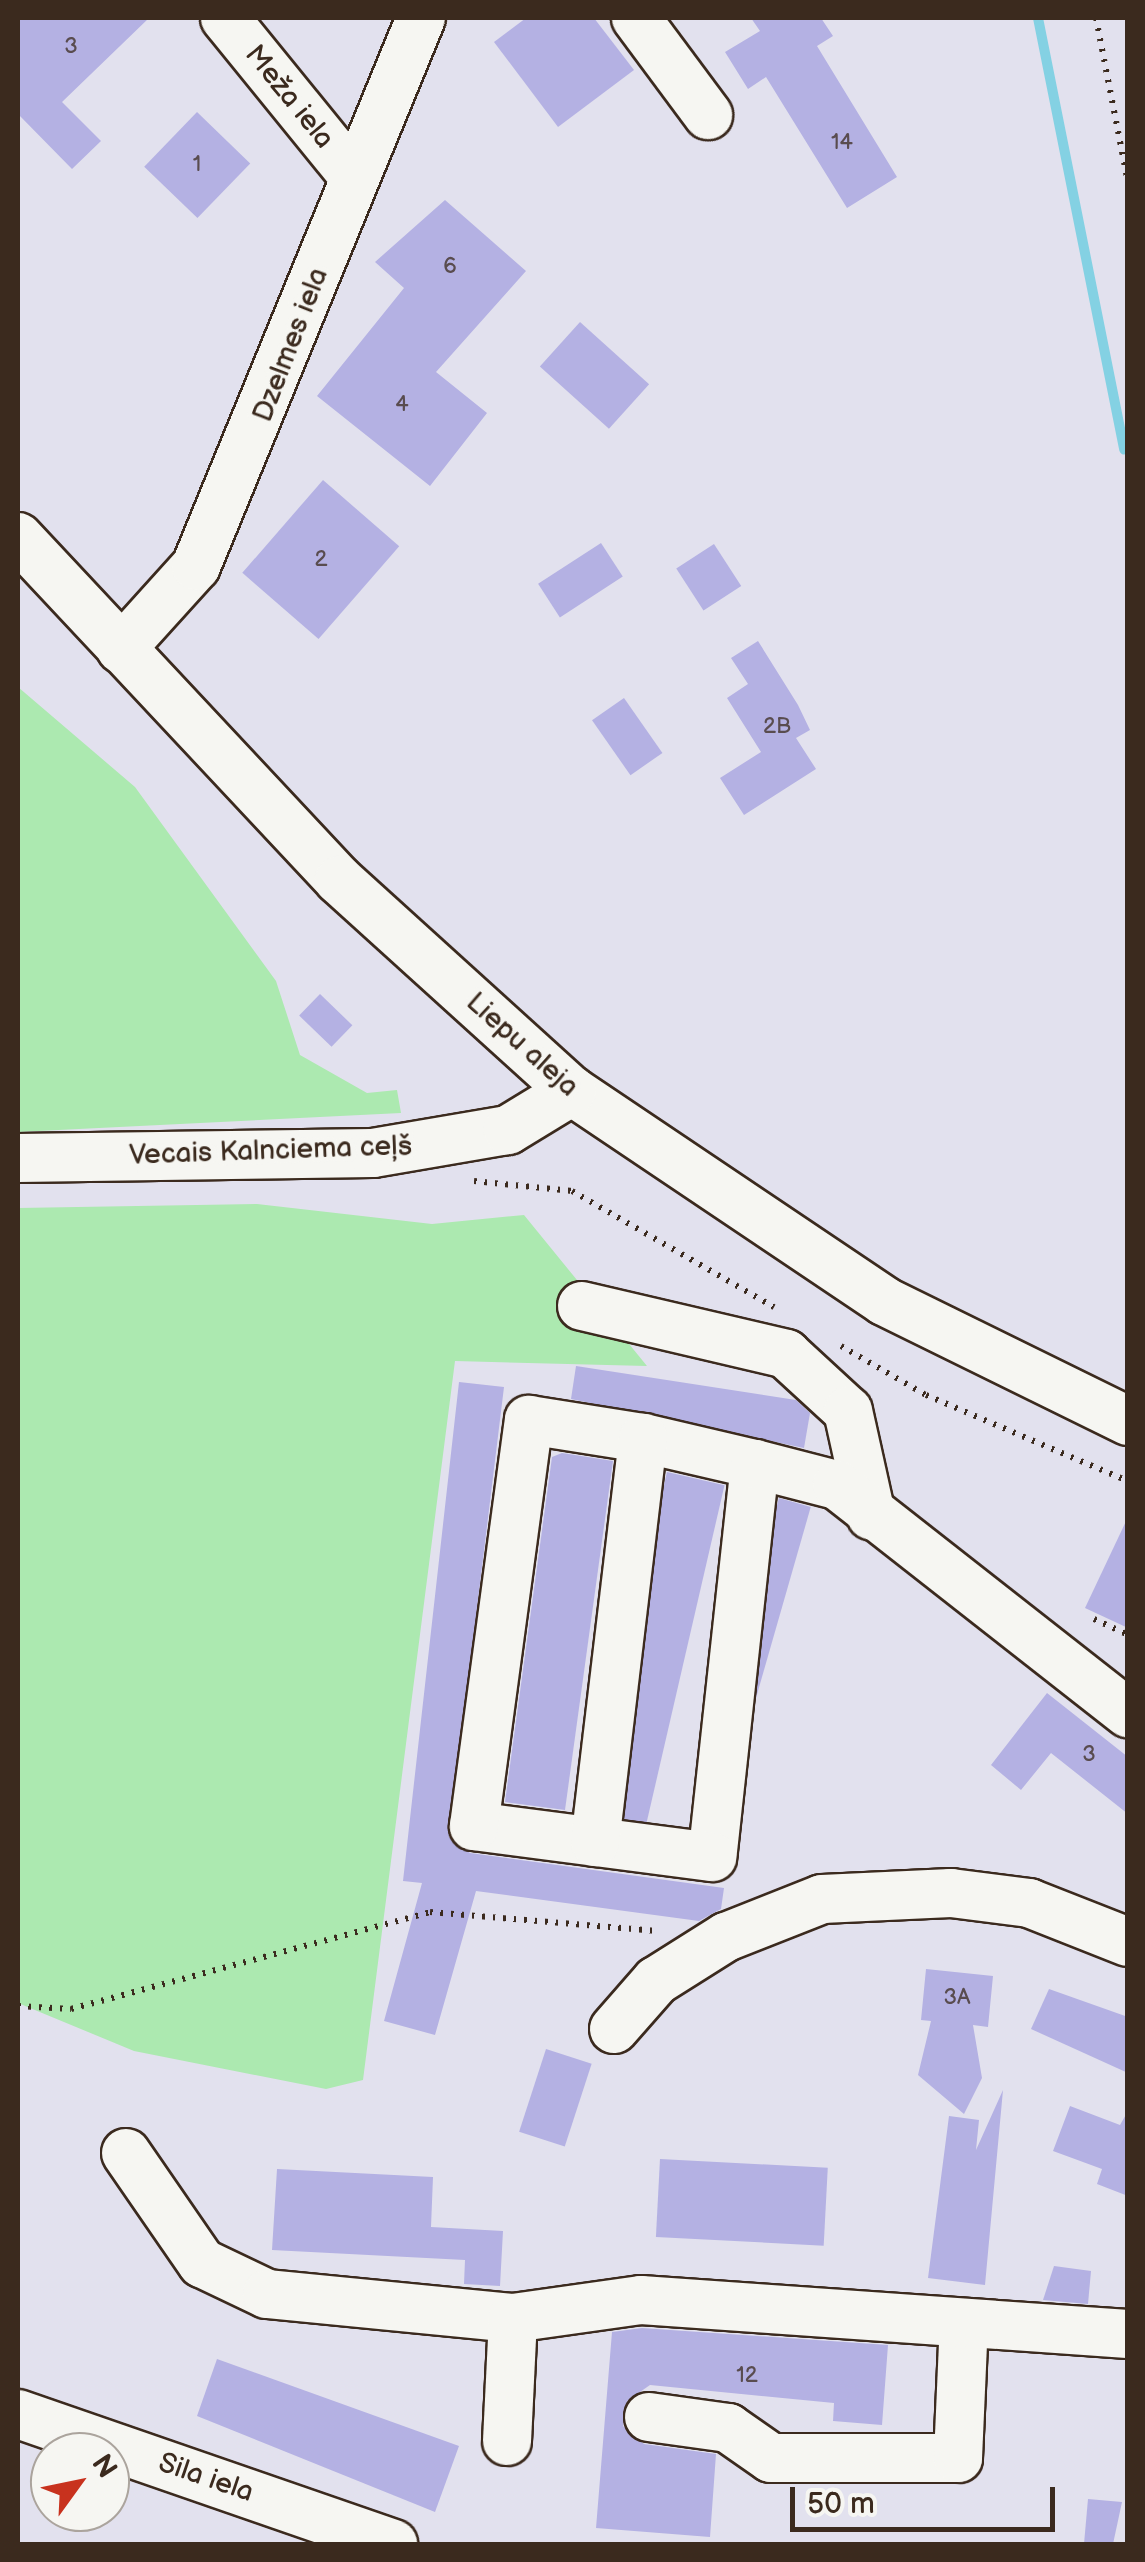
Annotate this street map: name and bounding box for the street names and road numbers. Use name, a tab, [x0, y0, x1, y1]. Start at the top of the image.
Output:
street label: Meža iela	[237, 39, 341, 155]
street label: Dzelmes iela	[246, 263, 336, 427]
street label: Liepu aleja	[459, 986, 585, 1104]
street label: Vecais Kalnciema ceļš	[129, 1129, 413, 1173]
street label: Sila iela	[154, 2446, 258, 2510]

